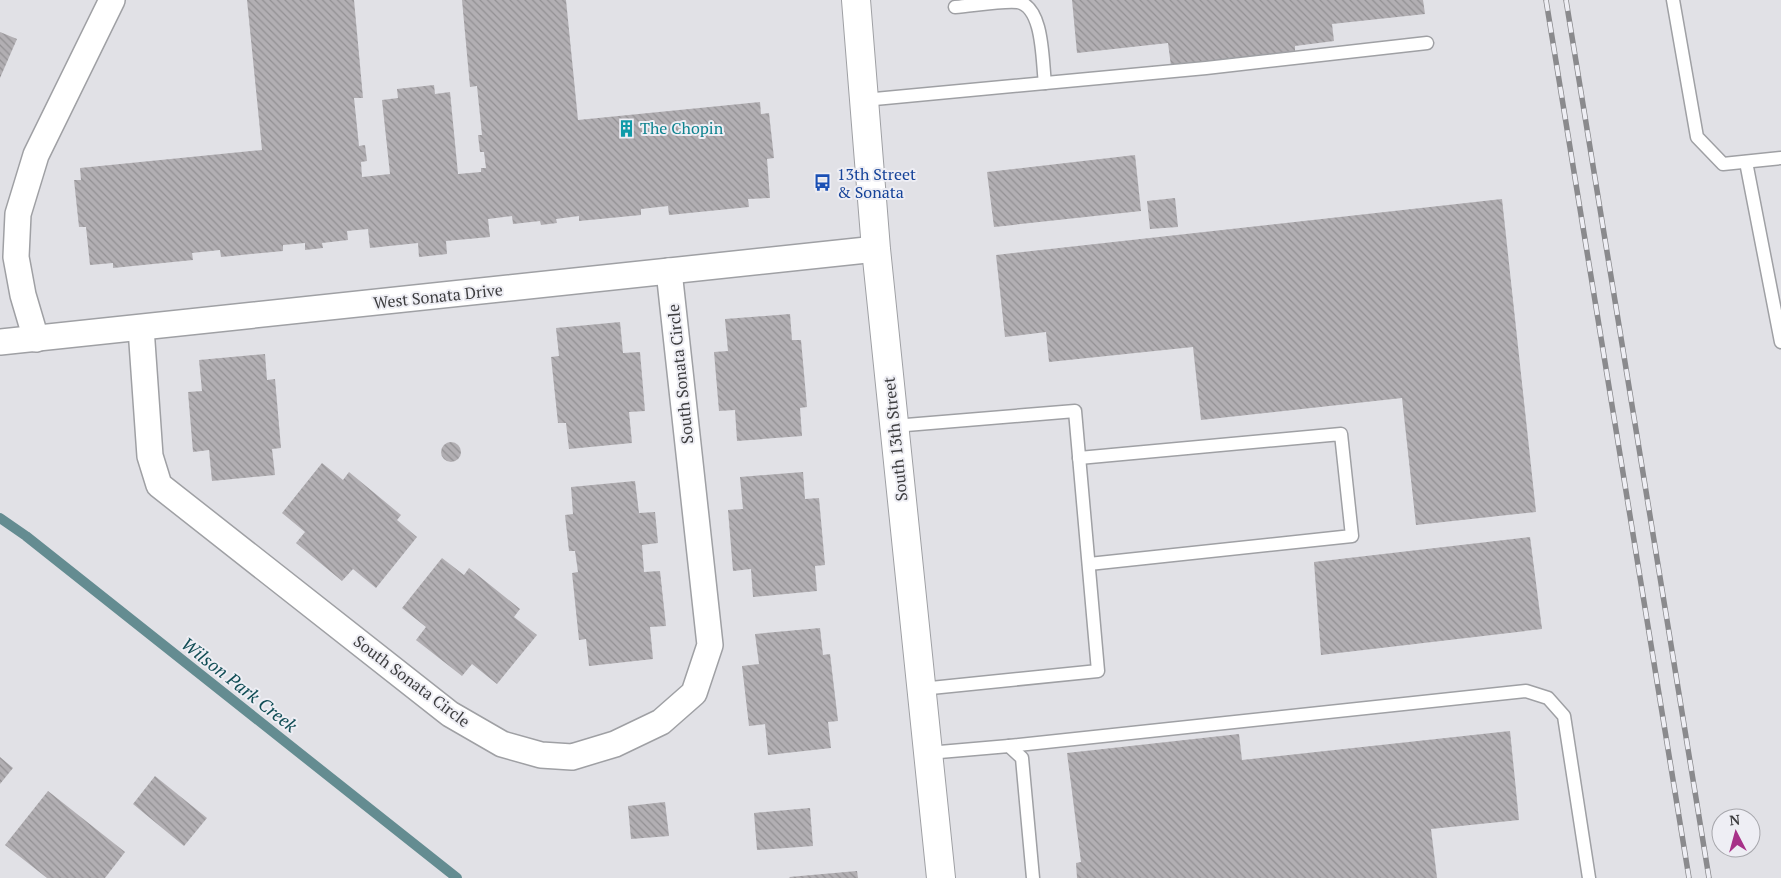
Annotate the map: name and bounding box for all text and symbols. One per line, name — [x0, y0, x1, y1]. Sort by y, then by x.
place label: The Chopin — [640, 117, 724, 139]
building icon: The Chopin — [616, 118, 636, 138]
place label: 13th Street & Sonata — [837, 163, 916, 203]
bus stop icon: 13th Street & Sonata — [813, 173, 833, 193]
street label: West Sonata Drive — [372, 278, 504, 314]
street label: South Sonata Circle — [662, 303, 698, 445]
street label: South 13th Street — [878, 376, 912, 502]
street label: South Sonata Circle — [349, 630, 475, 732]
water label: Wilson Park Creek — [177, 631, 303, 737]
north arrow — [1711, 808, 1761, 858]
text: N — [1728, 810, 1741, 830]

